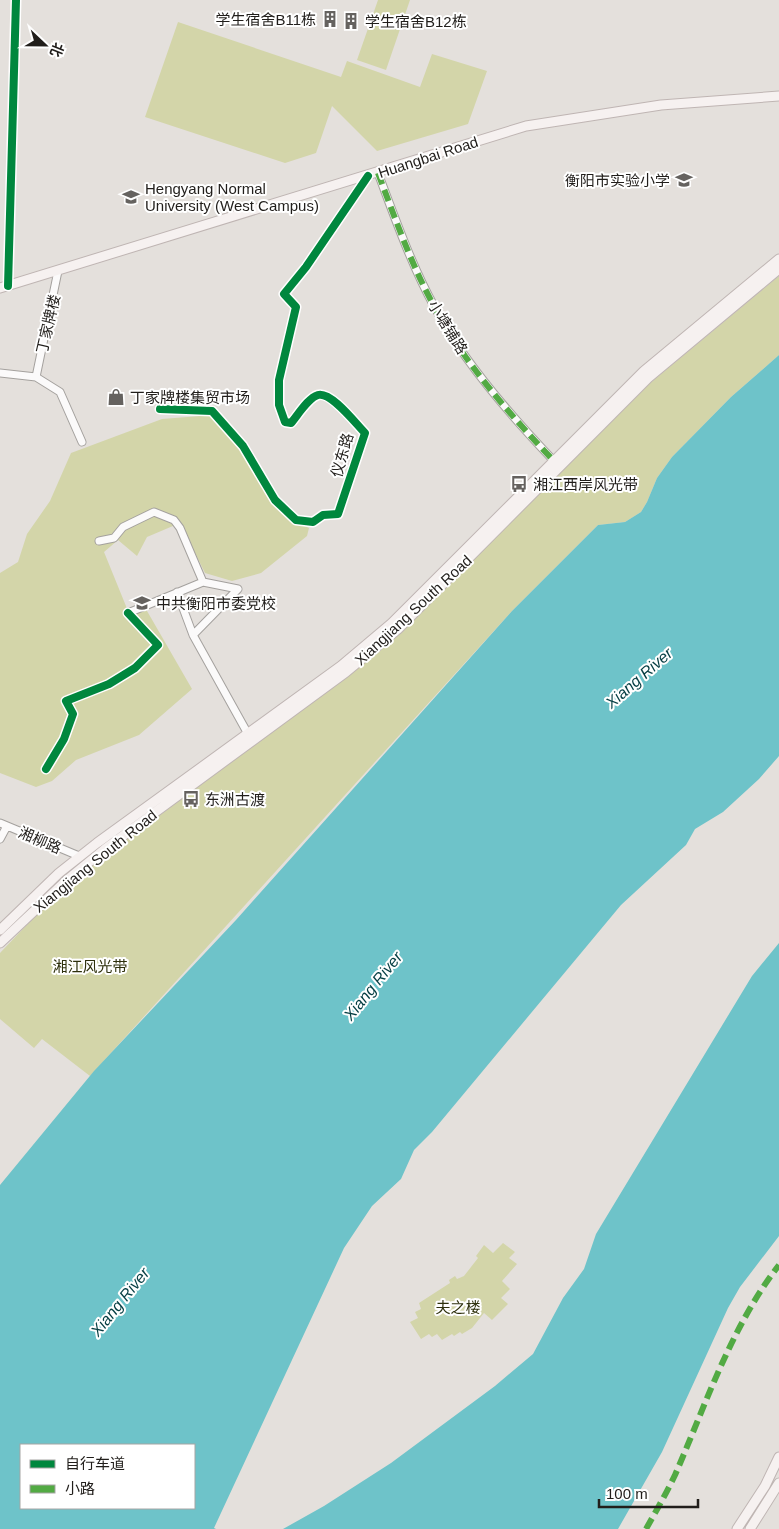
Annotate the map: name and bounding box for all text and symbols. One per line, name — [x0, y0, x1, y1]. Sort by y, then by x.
building icon: 学生宿舍B11栋 — [320, 9, 340, 29]
place label: 学生宿舍B11栋 — [215, 11, 316, 28]
building icon: 学生宿舍B12栋 — [341, 11, 361, 31]
place label: 学生宿舍B12栋 — [365, 13, 467, 30]
north arrow — [20, 20, 70, 70]
text: 北 — [47, 40, 67, 59]
street label: Huangbai Road — [376, 133, 480, 181]
school or university icon: 衡阳市实验小学 — [674, 170, 694, 190]
place label: 衡阳市实验小学 — [565, 172, 670, 189]
place label: Hengyang Normal University (West Campus) — [145, 180, 319, 214]
school or university icon: Hengyang Normal University (West Campus) — [121, 187, 141, 207]
street label: 丁家牌楼 — [33, 293, 63, 355]
street label: 小塘铺路 — [425, 297, 471, 357]
shop icon: 丁家牌楼集贸市场 — [106, 387, 126, 407]
place label: 丁家牌楼集贸市场 — [130, 389, 250, 406]
street label: 仪东路 — [328, 431, 356, 479]
bus stop icon: 湘江西岸风光带 — [509, 474, 529, 494]
place label: 湘江西岸风光带 — [533, 476, 638, 493]
street label: Xiangjiang South Road — [351, 551, 475, 669]
school or university icon: 中共衡阳市委党校 — [132, 593, 152, 613]
place label: 中共衡阳市委党校 — [156, 595, 276, 612]
water label: Xiang River — [601, 644, 676, 712]
bus stop icon: 东洲古渡 — [181, 789, 201, 809]
place label: 东洲古渡 — [205, 791, 265, 808]
street label: Xiangjiang South Road — [30, 806, 160, 916]
street label: 湘柳路 — [16, 823, 64, 857]
water label: Xiang River — [340, 948, 406, 1024]
park label: 湘江风光带 — [52, 958, 128, 975]
water label: Xiang River — [87, 1264, 153, 1340]
park label: 夫之楼 — [435, 1299, 481, 1316]
legend — [20, 1444, 195, 1509]
text: 自行车道 — [65, 1455, 125, 1472]
scale bar — [599, 1476, 698, 1508]
text: 小路 — [65, 1480, 95, 1497]
text: 100 m — [606, 1485, 648, 1502]

